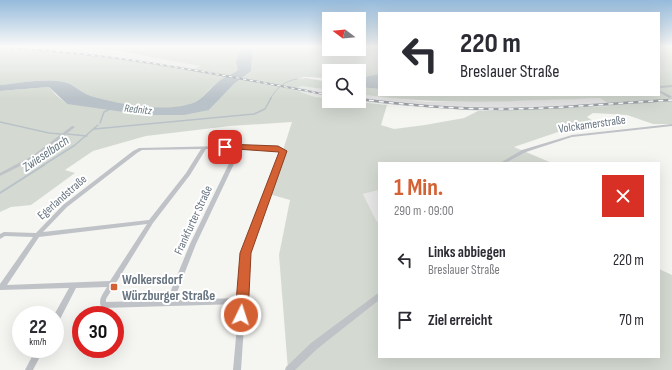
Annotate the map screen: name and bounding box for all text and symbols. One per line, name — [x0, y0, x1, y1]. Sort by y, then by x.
north arrow — [322, 12, 366, 56]
map controls — [322, 12, 366, 108]
text: 220 m — [460, 27, 521, 60]
icon: left — [394, 28, 446, 80]
text: Breslauer Straße — [460, 61, 559, 82]
button: search — [322, 64, 366, 108]
water label: Rednitz — [124, 102, 153, 118]
street label: Volckamerstraße — [557, 112, 627, 137]
pin — [208, 130, 242, 164]
water label: Zwieselbach — [18, 132, 72, 176]
icon: arrive — [214, 136, 236, 158]
street label: Egerlandstraße — [35, 172, 90, 223]
text: 1 Min. — [394, 173, 443, 202]
button: close — [602, 175, 644, 217]
street label: Frankfurter Straße — [171, 183, 216, 257]
text: 290 m · 09:00 — [394, 203, 454, 219]
text: Links abbiegen — [428, 243, 506, 262]
icon: left — [394, 249, 416, 271]
text: 220 m — [613, 251, 644, 270]
text: Breslauer Straße — [428, 262, 500, 278]
place label: Wolkersdorf Würzburger Straße — [122, 271, 215, 304]
marker: Wolkersdorf Würzburger Straße — [109, 282, 119, 292]
position arrow — [220, 294, 262, 336]
speed limit sign: 30 — [72, 306, 124, 358]
icon: arrive — [394, 309, 416, 331]
text: Ziel erreicht — [428, 311, 492, 330]
text: 70 m — [619, 311, 644, 330]
text: 22 — [29, 315, 47, 339]
text: km/h — [29, 336, 47, 348]

